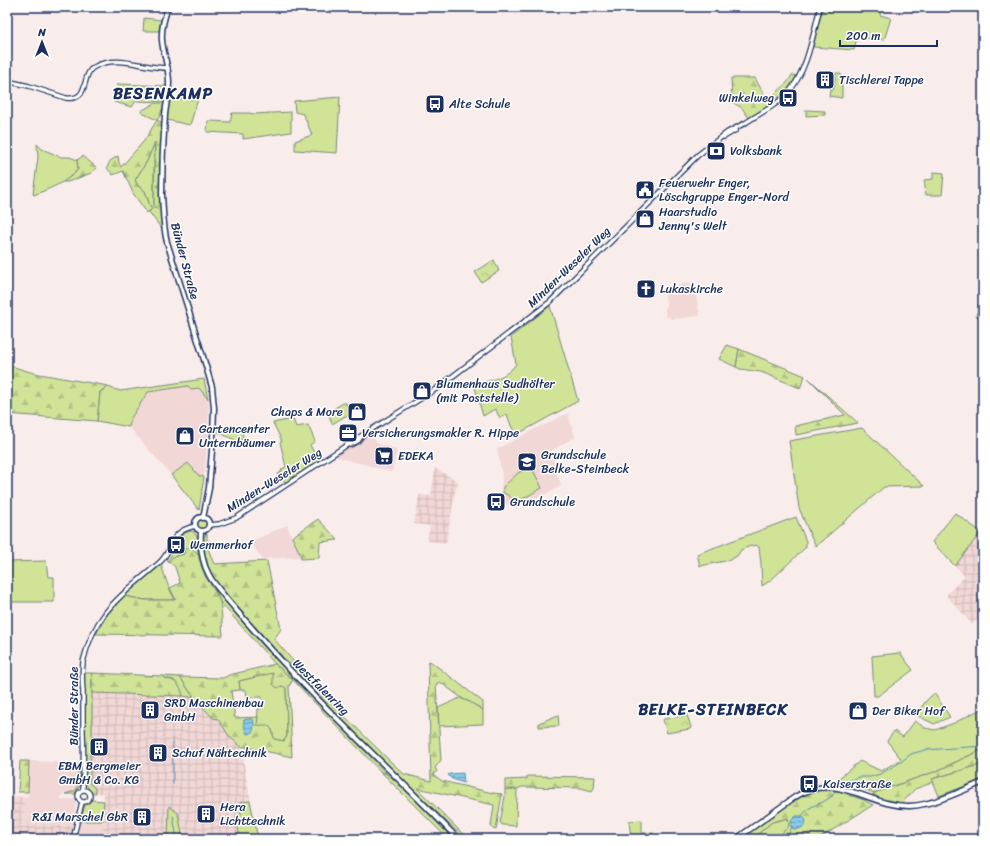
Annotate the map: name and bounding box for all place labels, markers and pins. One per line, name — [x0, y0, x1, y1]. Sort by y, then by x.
building icon: Tischlerei Tappe — [814, 69, 836, 91]
place label: Tischlerei Tappe — [839, 69, 924, 91]
place label: Winkelweg — [719, 87, 774, 109]
bus stop icon: Winkelweg — [777, 87, 799, 109]
bus stop icon: Alte Schule — [424, 93, 446, 115]
place label: Alte Schule — [448, 93, 510, 115]
bank icon: Volksbank — [705, 140, 727, 162]
place label: Volksbank — [730, 140, 782, 162]
place label: Feuerwehr Enger, Löschgruppe Enger-Nord — [659, 172, 790, 208]
public building icon: Feuerwehr Enger, Löschgruppe Enger-Nord — [634, 179, 656, 201]
place label: Haarstudio Jenny's Welt — [658, 201, 728, 237]
shop icon: Haarstudio Jenny's Welt — [634, 208, 656, 230]
church icon: Lukaskirche — [635, 278, 657, 300]
place label: Lukaskirche — [660, 278, 723, 300]
place label: Blumenhaus Sudhölter (mit Poststelle) — [436, 373, 555, 409]
shop icon: Blumenhaus Sudhölter (mit Poststelle) — [411, 380, 433, 402]
place label: Chaps & More — [271, 401, 343, 423]
shop icon: Chaps & More — [346, 401, 368, 423]
place label: Gartencenter Unternbäumer — [199, 418, 276, 454]
office icon: Versicherungsmakler R. Hippe — [337, 422, 359, 444]
place label: Versicherungsmakler R. Hippe — [362, 422, 519, 444]
shop icon: Gartencenter Unternbäumer — [174, 425, 196, 447]
place label: Grundschule Belke-Steinbeck — [541, 444, 630, 480]
supermarket icon: EDEKA — [373, 445, 395, 467]
place label: EDEKA — [398, 445, 434, 467]
school or university icon: Grundschule Belke-Steinbeck — [516, 451, 538, 473]
bus stop icon: Grundschule — [485, 491, 507, 513]
place label: Grundschule — [510, 491, 575, 513]
bus stop icon: Wemmerhof — [165, 534, 187, 556]
place label: Wemmerhof — [190, 534, 254, 556]
place label: SRD Maschinenbau GmbH — [164, 692, 264, 728]
building icon: SRD Maschinenbau GmbH — [139, 699, 161, 721]
shop icon: Der Biker Hof — [847, 700, 869, 722]
place label: Der Biker Hof — [872, 700, 946, 722]
building icon: EBM Bergmeier GmbH & Co. KG — [88, 736, 110, 758]
building icon: Schuf Nähtechnik — [147, 742, 169, 764]
place label: Schuf Nähtechnik — [172, 742, 267, 764]
place label: EBM Bergmeier GmbH & Co. KG — [58, 755, 141, 791]
bus stop icon: Kaiserstraße — [798, 773, 820, 795]
place label: Kaiserstraße — [823, 773, 891, 795]
place label: Hera Lichttechnik — [220, 796, 286, 832]
building icon: Hera Lichttechnik — [195, 803, 217, 825]
place label: R&I Marschel GbR — [32, 806, 128, 828]
building icon: R&I Marschel GbR — [131, 806, 153, 828]

